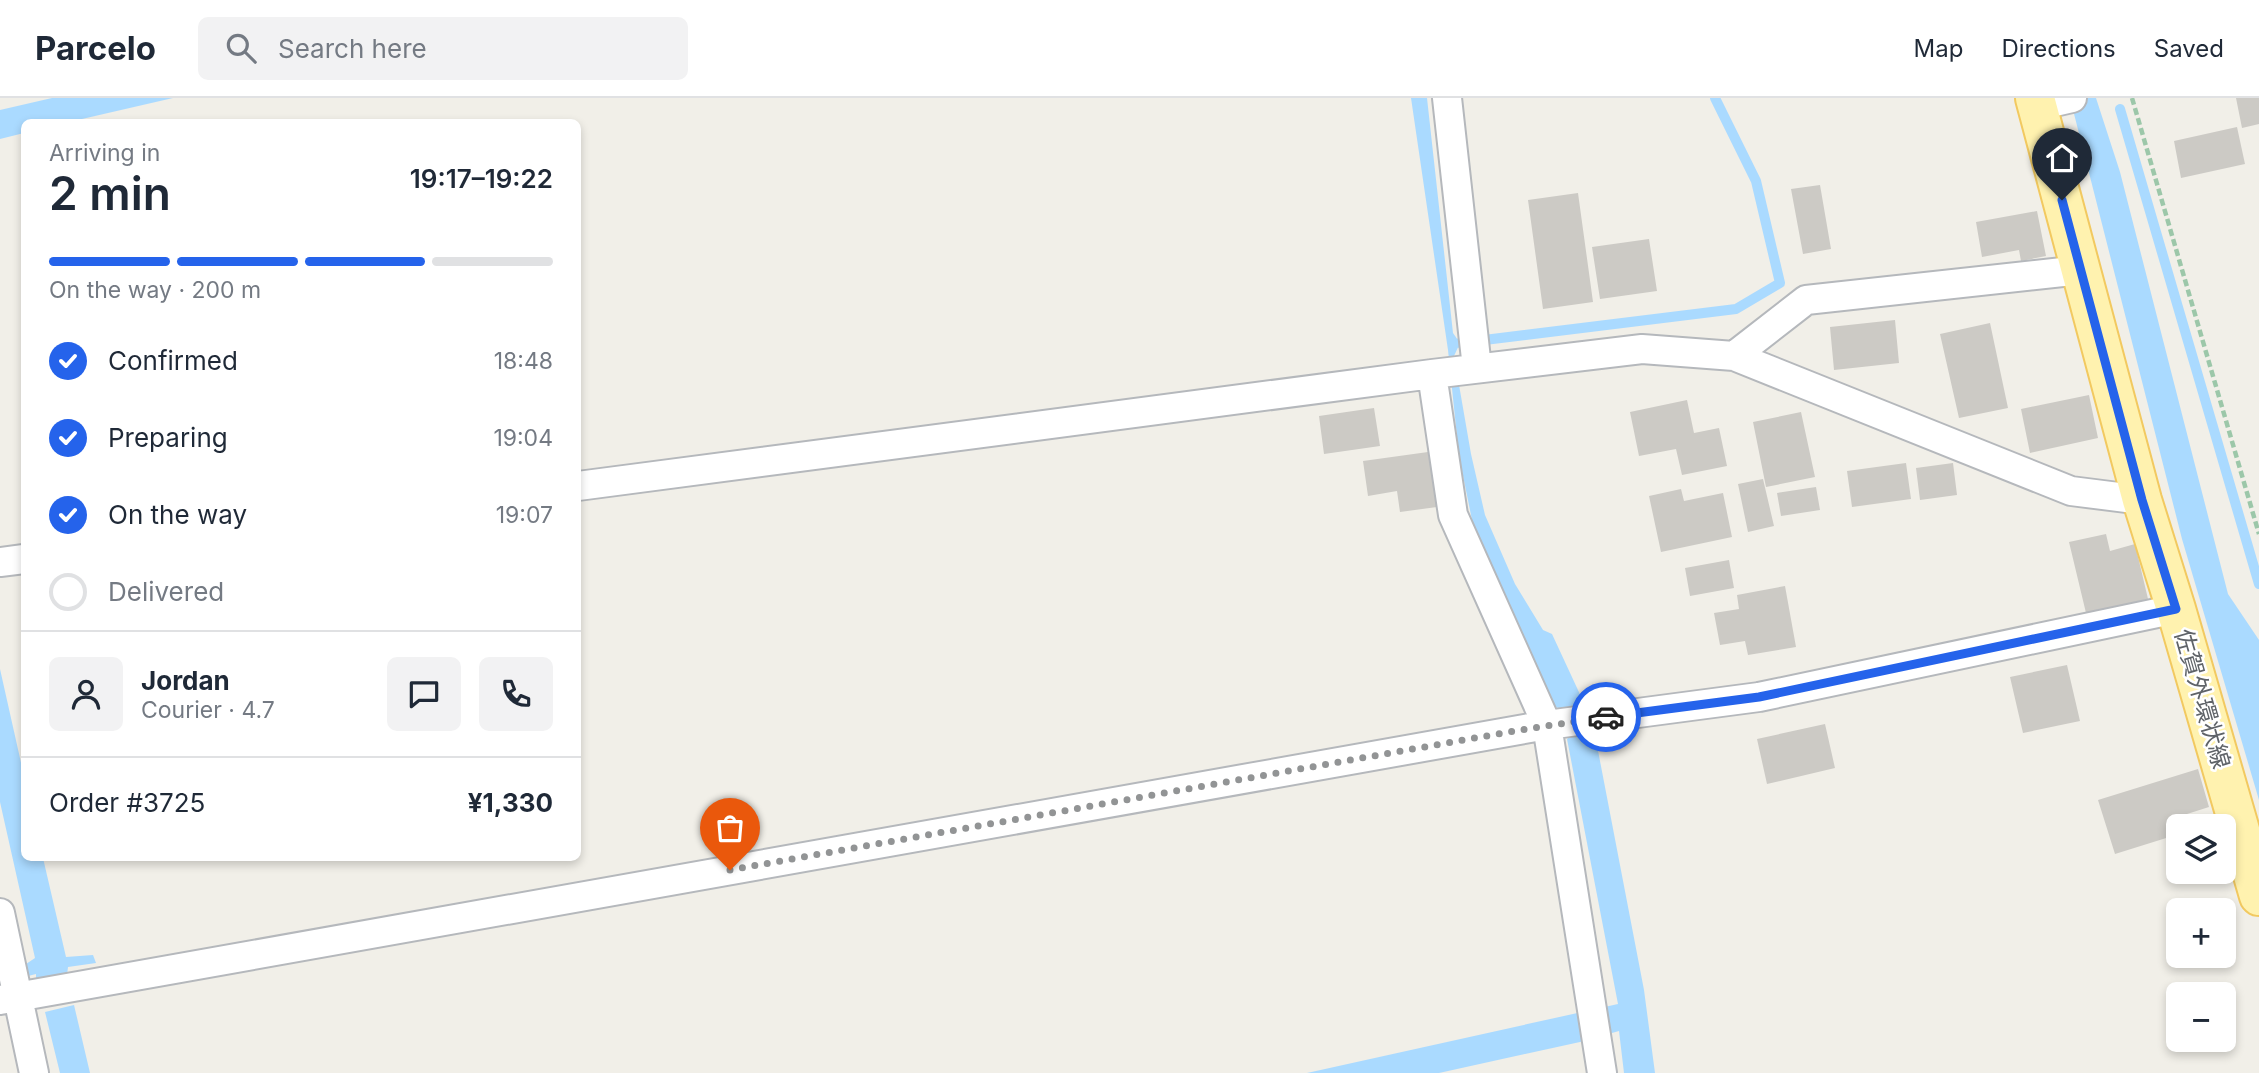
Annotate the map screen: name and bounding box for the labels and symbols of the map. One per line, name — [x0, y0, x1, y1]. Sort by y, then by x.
pin — [2032, 128, 2092, 200]
street label: 佐賀外環状線 — [2169, 626, 2236, 772]
courier — [1571, 682, 1641, 752]
pin — [700, 798, 760, 870]

